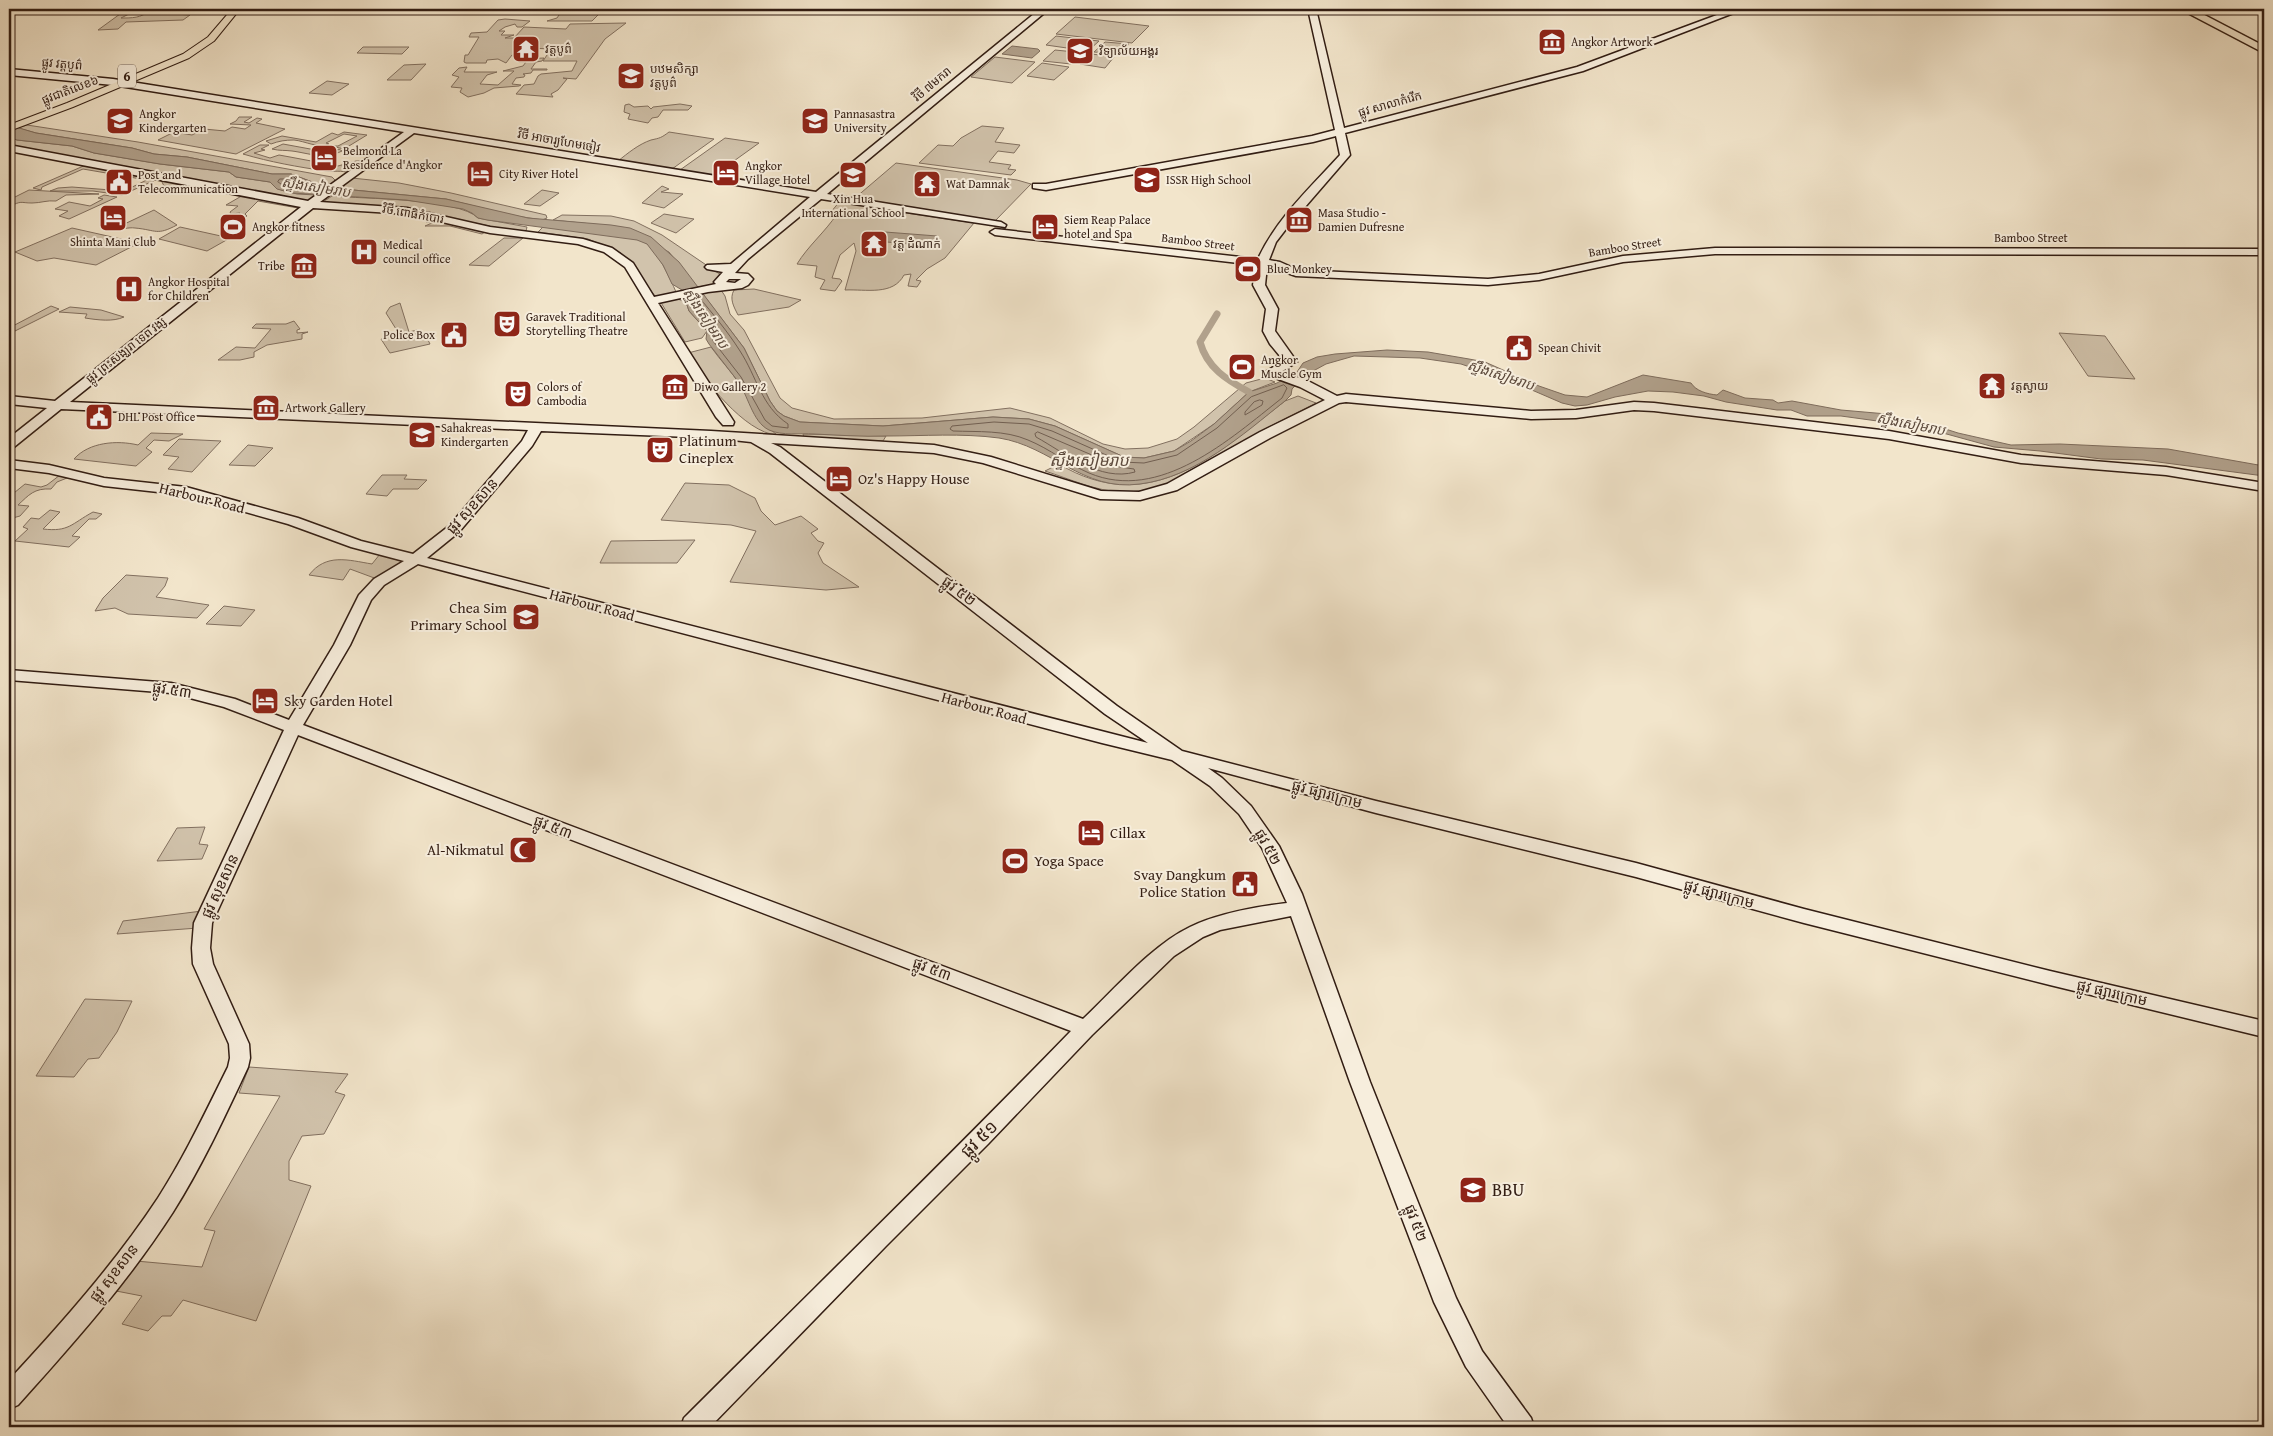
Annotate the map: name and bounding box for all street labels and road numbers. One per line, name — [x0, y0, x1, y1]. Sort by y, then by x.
street label: ផ្លូវ វត្តបូព៌ — [41, 53, 83, 76]
street label: វិថី ៧មករា — [908, 62, 955, 105]
road number: 6 — [118, 64, 136, 88]
street label: ផ្លូវជាតិលេខ៦ — [39, 71, 102, 111]
street label: ផ្លូវ សាលាកំរើក — [1356, 86, 1424, 123]
street label: វិថី អាចារ្យហែមចៀវ — [516, 125, 602, 156]
street label: វិថី ពោធិកំបោរ — [381, 200, 446, 227]
street label: Bamboo Street — [1160, 229, 1236, 255]
street label: Bamboo Street — [1994, 229, 2069, 246]
street label: Bamboo Street — [1587, 232, 1663, 261]
street label: ផ្លូវ ព្រះសង្ឃរា ទេព វង្ស — [82, 312, 171, 389]
street label: ផ្លូវ សុខសាន — [441, 473, 505, 541]
street label: Harbour Road — [157, 477, 247, 518]
street label: ផ្លូវ ៥២ — [936, 570, 981, 613]
street label: Harbour Road — [547, 583, 637, 626]
street label: ផ្លូវ ៥៣ — [150, 676, 194, 706]
street label: Harbour Road — [939, 686, 1029, 729]
street label: ផ្លូវ ផ្សារក្រោម — [1289, 774, 1365, 816]
street label: ផ្លូវ ៥៣ — [529, 810, 576, 847]
street label: ផ្លូវ ៥២ — [1247, 825, 1287, 870]
street label: ផ្លូវ សុខសាន — [195, 850, 247, 923]
street label: ផ្លូវ ផ្សារក្រោម — [1681, 874, 1757, 916]
street label: ផ្លូវ ៥៣ — [909, 952, 955, 988]
street label: ផ្លូវ ផ្សារក្រោម — [2074, 974, 2150, 1014]
street label: ផ្លូវ ៥១ — [953, 1113, 1006, 1166]
street label: ផ្លូវ ៥២ — [1397, 1201, 1433, 1246]
street label: ផ្លូវ សុខសាន — [84, 1239, 146, 1308]

